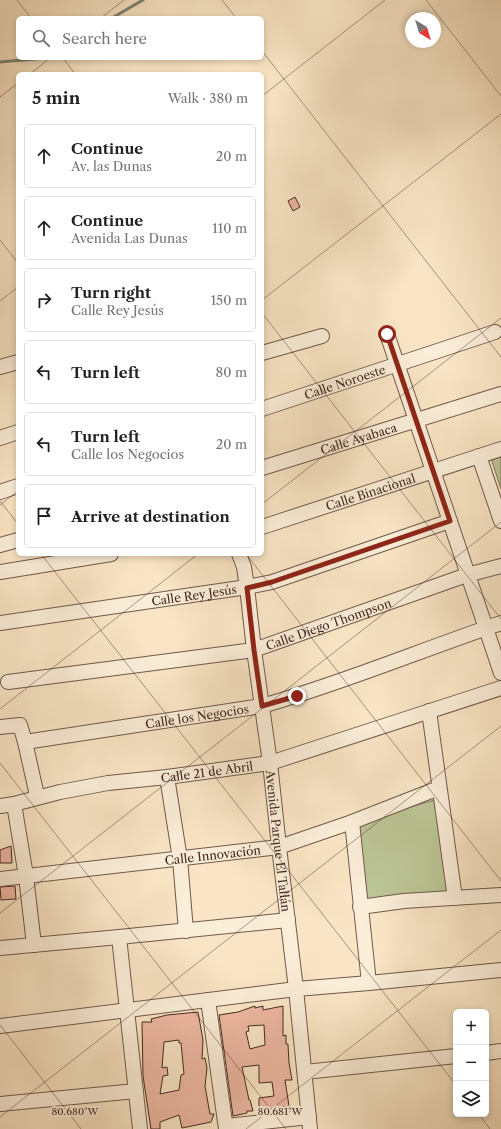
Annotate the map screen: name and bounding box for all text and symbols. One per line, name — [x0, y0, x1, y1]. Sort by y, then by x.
north arrow — [405, 12, 441, 48]
search box — [16, 16, 264, 60]
icon: search — [30, 27, 52, 49]
text: Search here — [62, 29, 147, 48]
text: 5 min — [32, 88, 80, 108]
text: Walk · 380 m — [168, 90, 248, 106]
text: Continue — [71, 139, 143, 158]
icon: ahead — [33, 145, 55, 167]
text: 20 m — [216, 148, 247, 164]
text: Av. las Dunas — [71, 158, 152, 174]
text: Continue — [71, 211, 143, 230]
icon: ahead — [33, 217, 55, 239]
text: 110 m — [212, 220, 247, 236]
text: Avenida Las Dunas — [71, 230, 188, 246]
text: Turn right — [71, 283, 151, 302]
icon: right — [33, 289, 55, 311]
text: 150 m — [211, 292, 247, 308]
text: Calle Rey Jesús — [71, 302, 164, 318]
route start — [378, 325, 396, 343]
icon: left — [33, 361, 55, 383]
street label: Calle Noroeste — [302, 361, 387, 402]
text: Turn left — [71, 363, 140, 382]
text: 80 m — [215, 364, 247, 380]
street label: Calle Ayabaca — [318, 419, 399, 457]
text: Turn left — [71, 427, 140, 446]
icon: left — [33, 433, 55, 455]
text: 20 m — [216, 436, 247, 452]
text: Calle los Negocios — [71, 446, 184, 462]
street label: Calle Binacional — [324, 470, 417, 513]
icon: arrive — [33, 505, 55, 527]
text: Arrive at destination — [71, 507, 230, 526]
street label: Calle Rey Jesús — [150, 581, 238, 608]
street label: Calle Diego Thompson — [264, 595, 394, 653]
route end — [288, 687, 306, 705]
street label: Calle los Negocios — [144, 701, 250, 731]
street label: Calle 21 de Abril — [160, 758, 254, 785]
street label: Avenida Parque El Tallán — [263, 768, 294, 913]
street label: Calle Innovación — [164, 842, 262, 868]
map controls — [453, 1009, 489, 1117]
button: + — [453, 1009, 489, 1045]
button: − — [453, 1045, 489, 1081]
button: layers — [453, 1081, 489, 1117]
text: 80.680°W — [51, 1105, 100, 1118]
text: 80.681°W — [258, 1105, 303, 1118]

